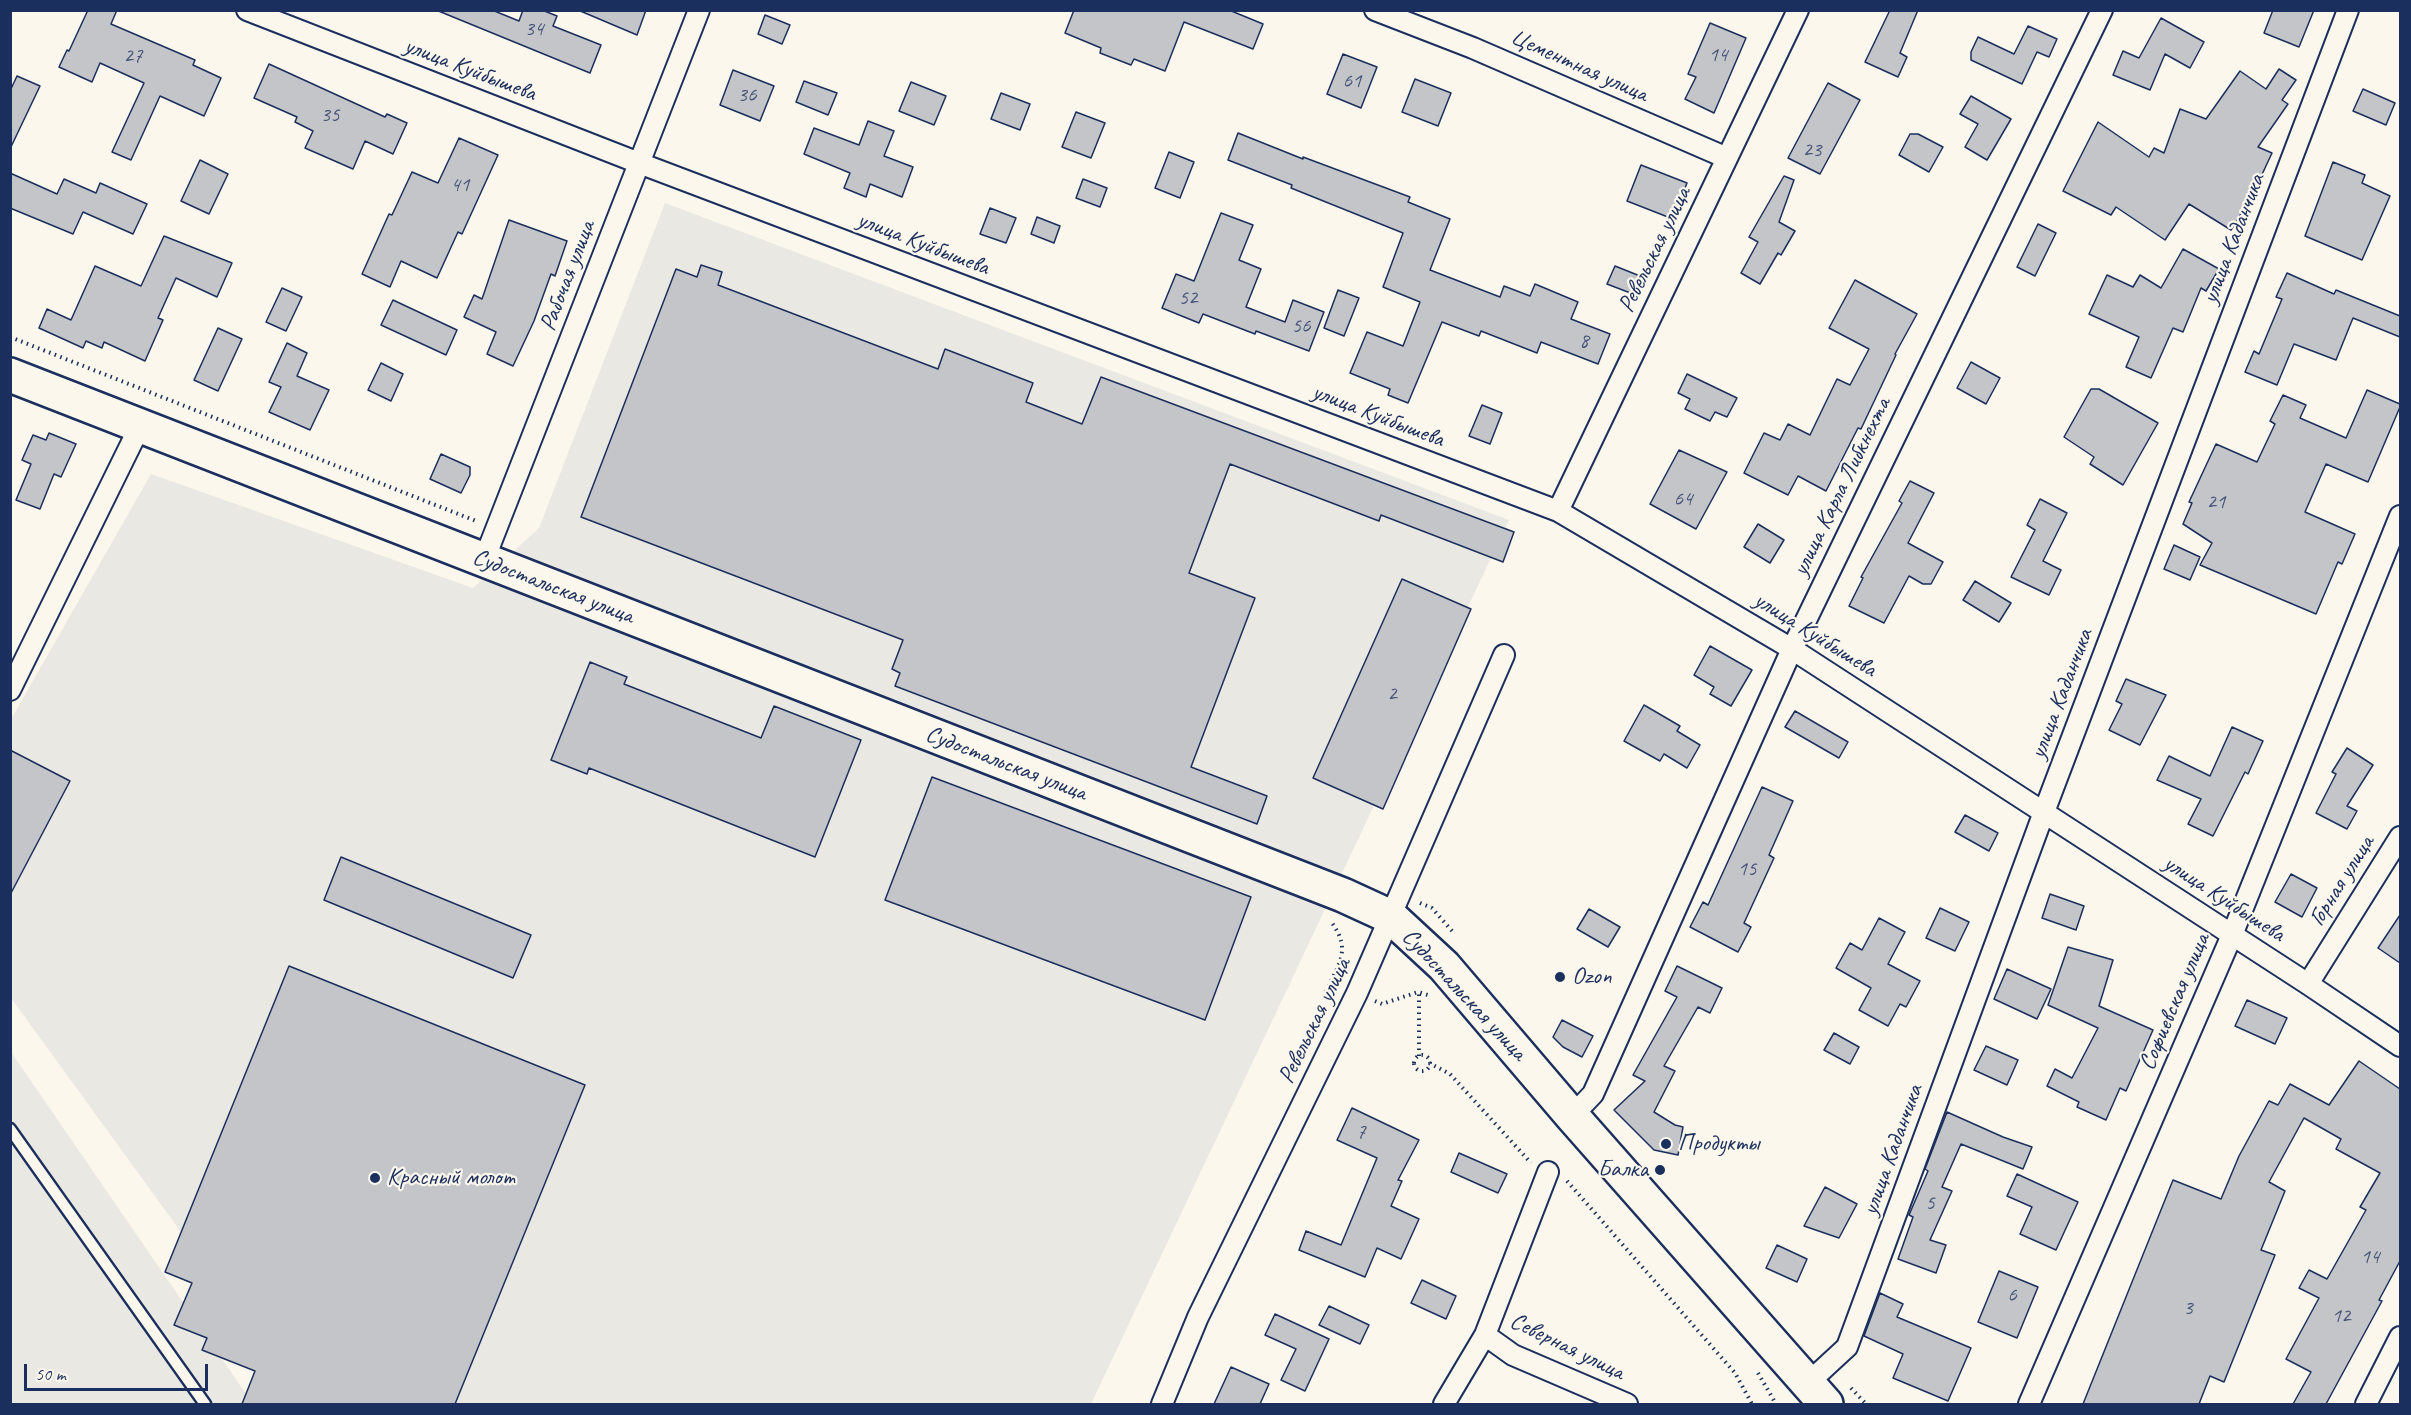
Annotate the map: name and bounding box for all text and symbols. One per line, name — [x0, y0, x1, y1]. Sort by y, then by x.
house number: 34 — [525, 16, 543, 42]
street label: Цементная улица — [1506, 23, 1652, 109]
street label: улица Куйбышева — [400, 32, 540, 108]
house number: 14 — [1709, 42, 1727, 68]
house number: 27 — [124, 43, 142, 69]
house number: 61 — [1343, 68, 1361, 94]
house number: 36 — [738, 82, 756, 108]
house number: 35 — [321, 102, 339, 128]
house number: 23 — [1803, 137, 1821, 163]
street label: улица Каданчика — [2196, 170, 2272, 308]
house number: 41 — [451, 172, 469, 198]
street label: Ревельская улица — [1612, 183, 1698, 317]
street label: улица Куйбышева — [853, 206, 993, 282]
street label: Рабочая улица — [534, 217, 602, 335]
house number: 52 — [1179, 285, 1197, 311]
house number: 56 — [1292, 313, 1310, 339]
house number: 8 — [1579, 328, 1589, 354]
street label: улица Куйбышева — [1308, 378, 1448, 454]
street label: улица Карла Либкнехта — [1786, 393, 1898, 581]
house number: 64 — [1674, 486, 1692, 512]
house number: 21 — [2207, 489, 2225, 515]
street label: Судостальская улица — [468, 543, 638, 631]
street label: улица Куйбышева — [1748, 586, 1882, 684]
street label: улица Каданчика — [2024, 625, 2100, 763]
house number: 2 — [1387, 681, 1397, 707]
street label: Судостальская улица — [921, 720, 1091, 808]
street label: Горная улица — [2303, 830, 2381, 932]
street label: улица Куйбышева — [2158, 849, 2290, 949]
house number: 15 — [1738, 856, 1756, 882]
street label: Судостальская улица — [1395, 923, 1533, 1067]
street label: Софиевская улица — [2133, 929, 2217, 1075]
street label: Ревельская улица — [1272, 954, 1358, 1088]
place label: Ozon — [1572, 963, 1611, 991]
marker: Ozon — [1553, 970, 1567, 984]
street label: улица Каданчика — [1856, 1081, 1930, 1219]
house number: 7 — [1356, 1119, 1366, 1145]
place label: Продукты — [1678, 1130, 1760, 1158]
marker: Продукты — [1659, 1137, 1673, 1151]
place label: Балка — [1598, 1156, 1648, 1184]
marker: Балка — [1653, 1163, 1667, 1177]
place label: Красный молот — [387, 1164, 515, 1192]
marker: Красный молот — [368, 1171, 382, 1185]
house number: 5 — [1925, 1190, 1935, 1216]
house number: 14 — [2361, 1244, 2379, 1270]
house number: 6 — [2007, 1282, 2017, 1308]
house number: 3 — [2183, 1295, 2193, 1321]
house number: 12 — [2332, 1303, 2350, 1329]
street label: Северная улица — [1505, 1307, 1629, 1387]
scale bar — [27, 1352, 212, 1390]
text: 50 m — [35, 1363, 66, 1385]

